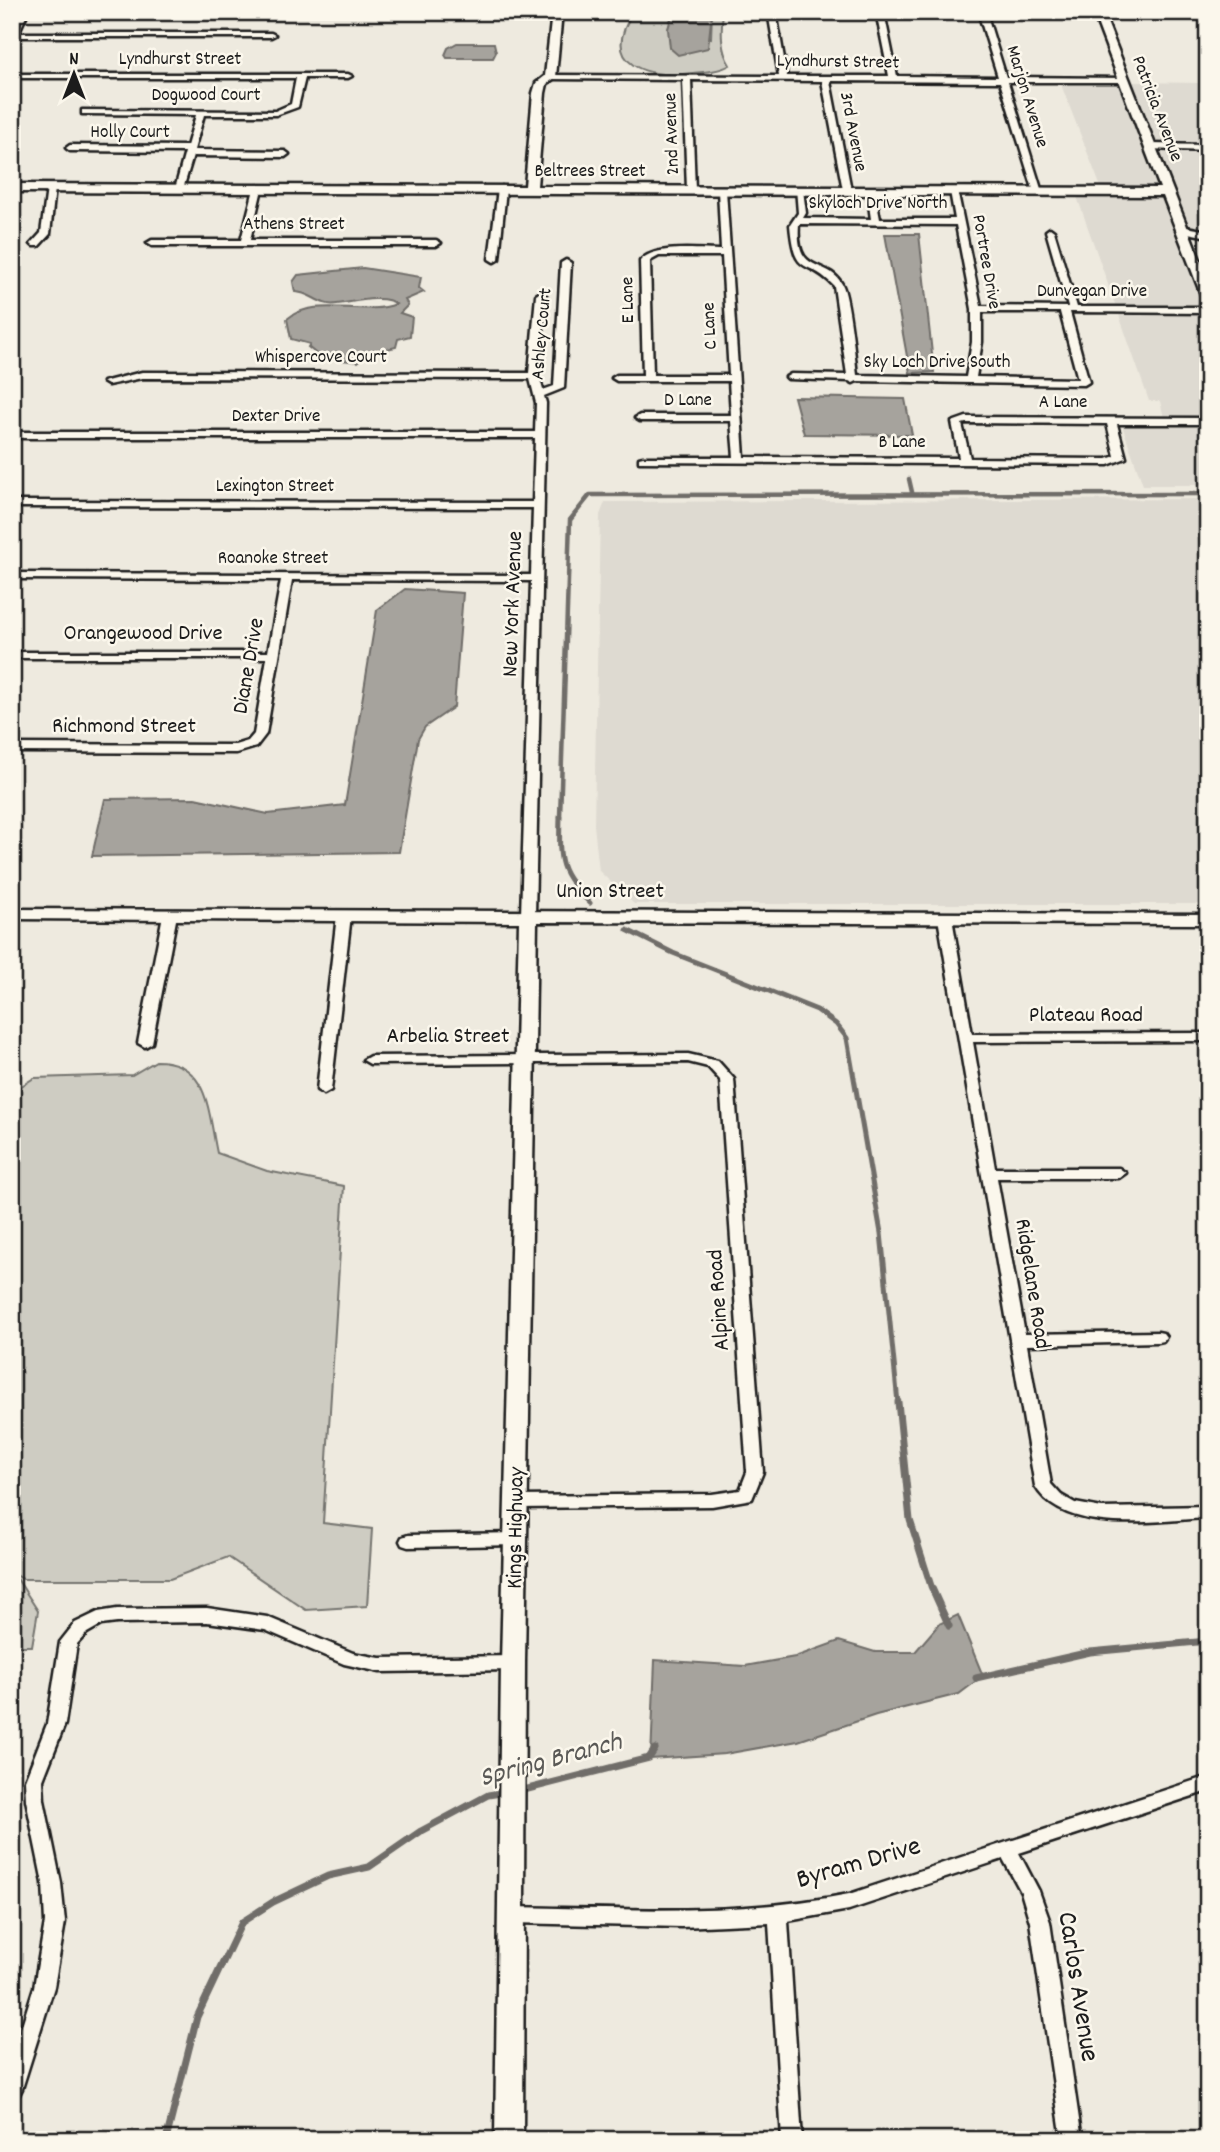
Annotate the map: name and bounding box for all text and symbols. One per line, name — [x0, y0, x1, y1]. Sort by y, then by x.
north arrow — [38, 38, 108, 108]
street label: Marjon Avenue — [998, 43, 1054, 151]
text: N — [69, 47, 79, 74]
street label: Lyndhurst Street — [119, 47, 241, 74]
street label: Lyndhurst Street — [776, 48, 900, 78]
street label: Patricia Avenue — [1123, 52, 1189, 166]
street label: Dogwood Court — [151, 83, 261, 110]
street label: 3rd Avenue — [831, 90, 873, 174]
street label: 2nd Avenue — [658, 92, 688, 176]
street label: Holly Court — [90, 120, 170, 147]
street label: Beltrees Street — [534, 159, 646, 186]
street label: Skyloch Drive North — [808, 191, 948, 218]
street label: Athens Street — [243, 212, 345, 239]
street label: Portree Drive — [963, 212, 1007, 312]
street label: E Lane — [615, 276, 643, 324]
street label: Dunvegan Drive — [1037, 279, 1147, 306]
street label: Ashley Court — [526, 287, 560, 381]
street label: C Lane — [696, 302, 726, 350]
street label: Whispercove Court — [255, 345, 387, 372]
street label: Sky Loch Drive South — [864, 350, 1010, 377]
street label: D Lane — [664, 388, 712, 415]
street label: A Lane — [1039, 390, 1087, 417]
street label: Dexter Drive — [232, 404, 320, 431]
street label: B Lane — [878, 430, 926, 457]
street label: Lexington Street — [216, 474, 334, 501]
street label: New York Avenue — [495, 530, 533, 678]
street label: Roanoke Street — [218, 546, 328, 573]
street label: Diane Drive — [225, 615, 275, 717]
street label: Orangewood Drive — [64, 618, 223, 651]
street label: Richmond Street — [52, 711, 196, 744]
street label: Union Street — [556, 876, 664, 909]
street label: Plateau Road — [1029, 1000, 1143, 1033]
street label: Arbelia Street — [387, 1021, 509, 1054]
street label: Ridgelane Road — [1004, 1216, 1058, 1352]
street label: Alpine Road — [700, 1248, 740, 1352]
street label: Kings Highway — [499, 1466, 535, 1589]
water label: Spring Branch — [475, 1723, 628, 1800]
street label: Byram Drive — [792, 1828, 926, 1902]
street label: Carlos Avenue — [1044, 1909, 1108, 2065]

